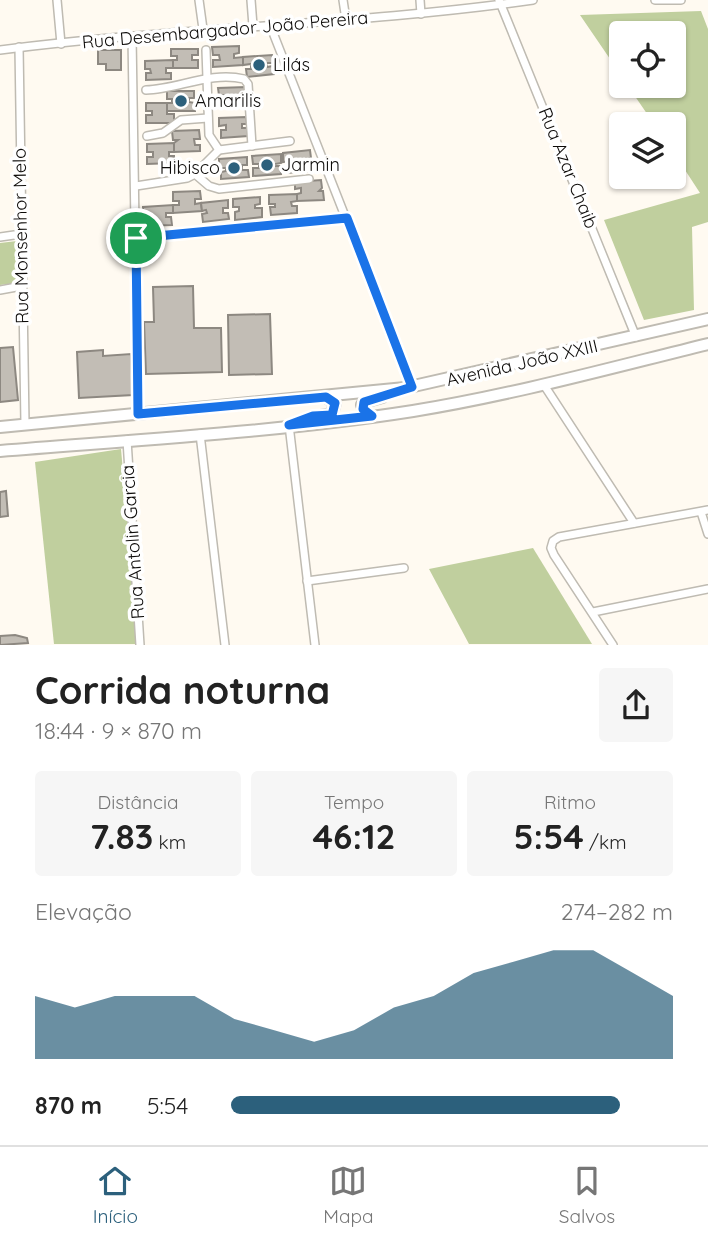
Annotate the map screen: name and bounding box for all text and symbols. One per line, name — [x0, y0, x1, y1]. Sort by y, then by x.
street label: Rua Desembargador João Pereira — [81, 6, 369, 53]
map controls — [609, 21, 686, 189]
button: locate — [609, 21, 686, 98]
place label: Lilás — [273, 53, 310, 76]
marker: Lilás — [251, 57, 267, 73]
place label: Amarilis — [195, 89, 261, 112]
marker: Amarilis — [173, 93, 189, 109]
street label: Rua Azar Chaib — [534, 104, 603, 232]
button: layers — [609, 112, 686, 189]
street label: Rua Monsenhor Melo — [7, 148, 34, 324]
place label: Jarmin — [281, 153, 340, 176]
place label: Hibisco — [160, 156, 220, 179]
marker: Jarmin — [259, 157, 275, 173]
marker: Hibisco — [226, 160, 242, 176]
pin — [106, 208, 166, 268]
icon: arrive — [117, 219, 155, 257]
street label: Avenida João XXIII — [444, 334, 600, 391]
street label: Rua Antolin Garcia — [116, 464, 149, 620]
text: Corrida noturna — [35, 666, 330, 714]
button: share — [599, 668, 673, 742]
text: 18:44 · 9 × 870 m — [35, 716, 202, 745]
text: Distância — [98, 790, 179, 814]
text: Tempo — [324, 790, 384, 814]
text: Ritmo — [544, 790, 596, 814]
text: 7.83 — [90, 814, 153, 858]
text: 46:12 — [312, 814, 396, 858]
text: 5:54 — [513, 814, 584, 858]
text: km — [153, 830, 186, 854]
text: /km — [584, 830, 627, 854]
text: Elevação — [35, 897, 132, 926]
text: 274–282 m — [561, 897, 673, 926]
text: 870 m — [35, 1091, 102, 1120]
text: 5:54 — [147, 1091, 189, 1120]
tab: Início — [93, 1162, 138, 1228]
tab: Mapa — [323, 1162, 373, 1228]
tab: Salvos — [559, 1162, 615, 1228]

